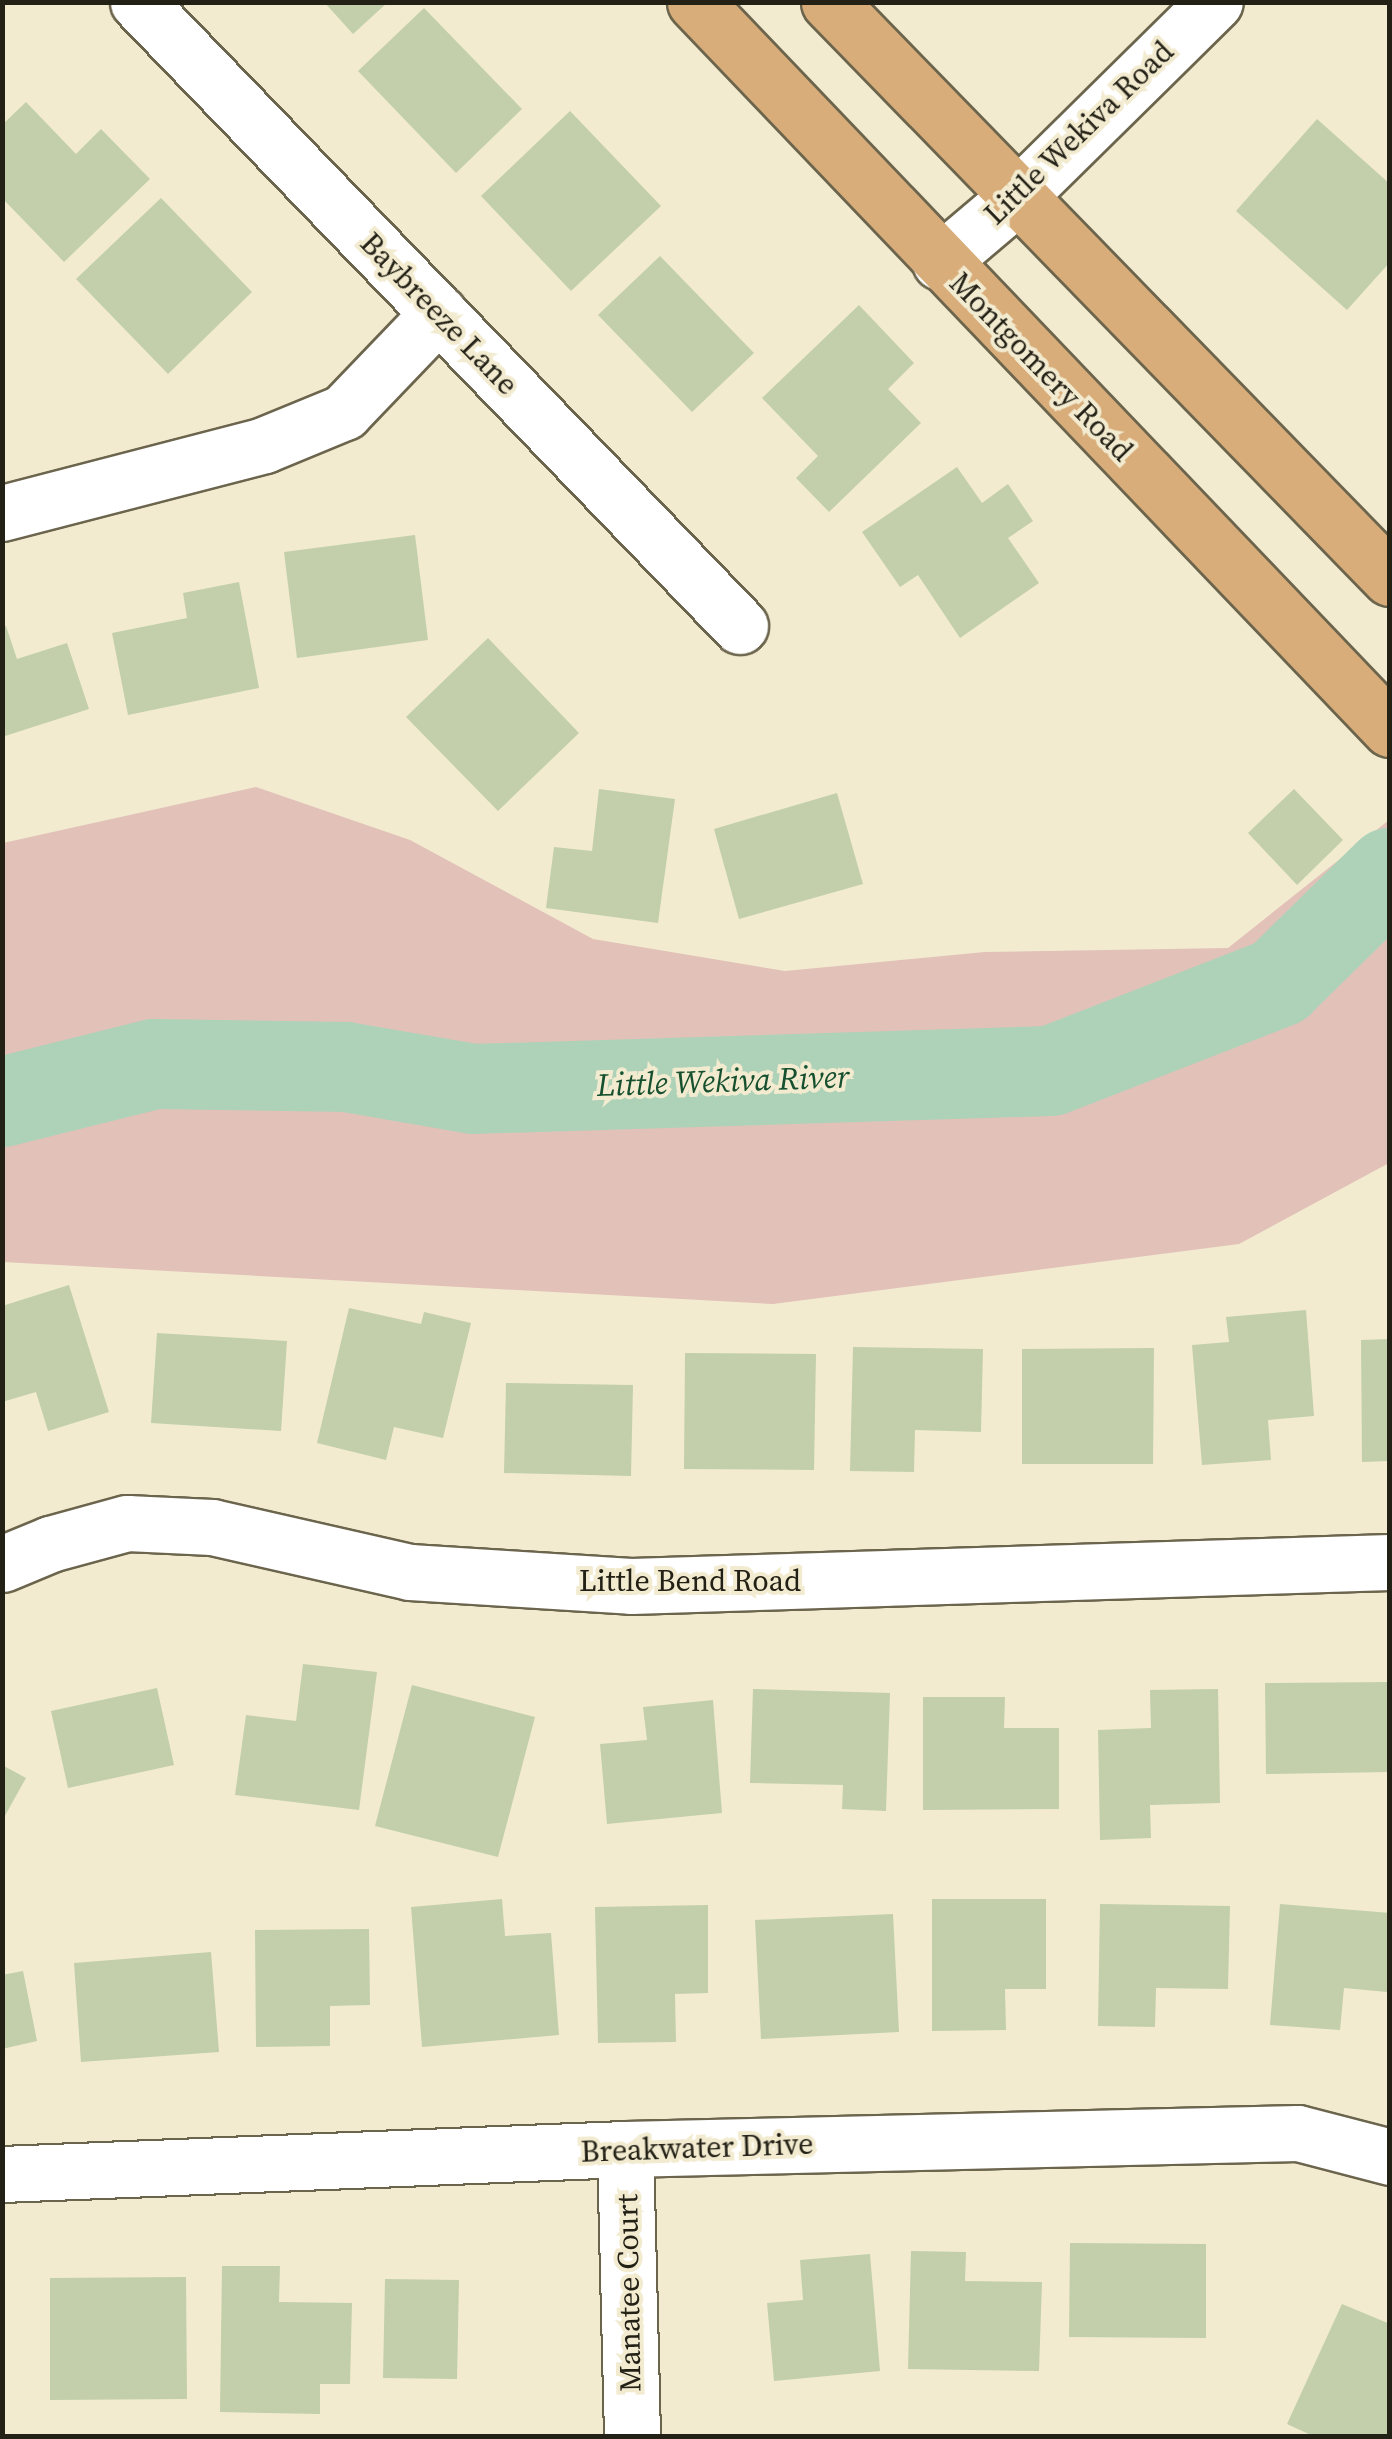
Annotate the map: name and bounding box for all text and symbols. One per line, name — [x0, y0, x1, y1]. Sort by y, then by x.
street label: Little Wekiva Road — [977, 33, 1181, 233]
street label: Baybreeze Lane — [353, 225, 525, 403]
street label: Montgomery Road — [942, 265, 1140, 469]
water label: Little Wekiva River — [596, 1057, 850, 1105]
street label: Little Bend Road — [579, 1563, 801, 1599]
street label: Breakwater Drive — [580, 2126, 814, 2170]
street label: Manatee Court — [609, 2194, 649, 2392]

